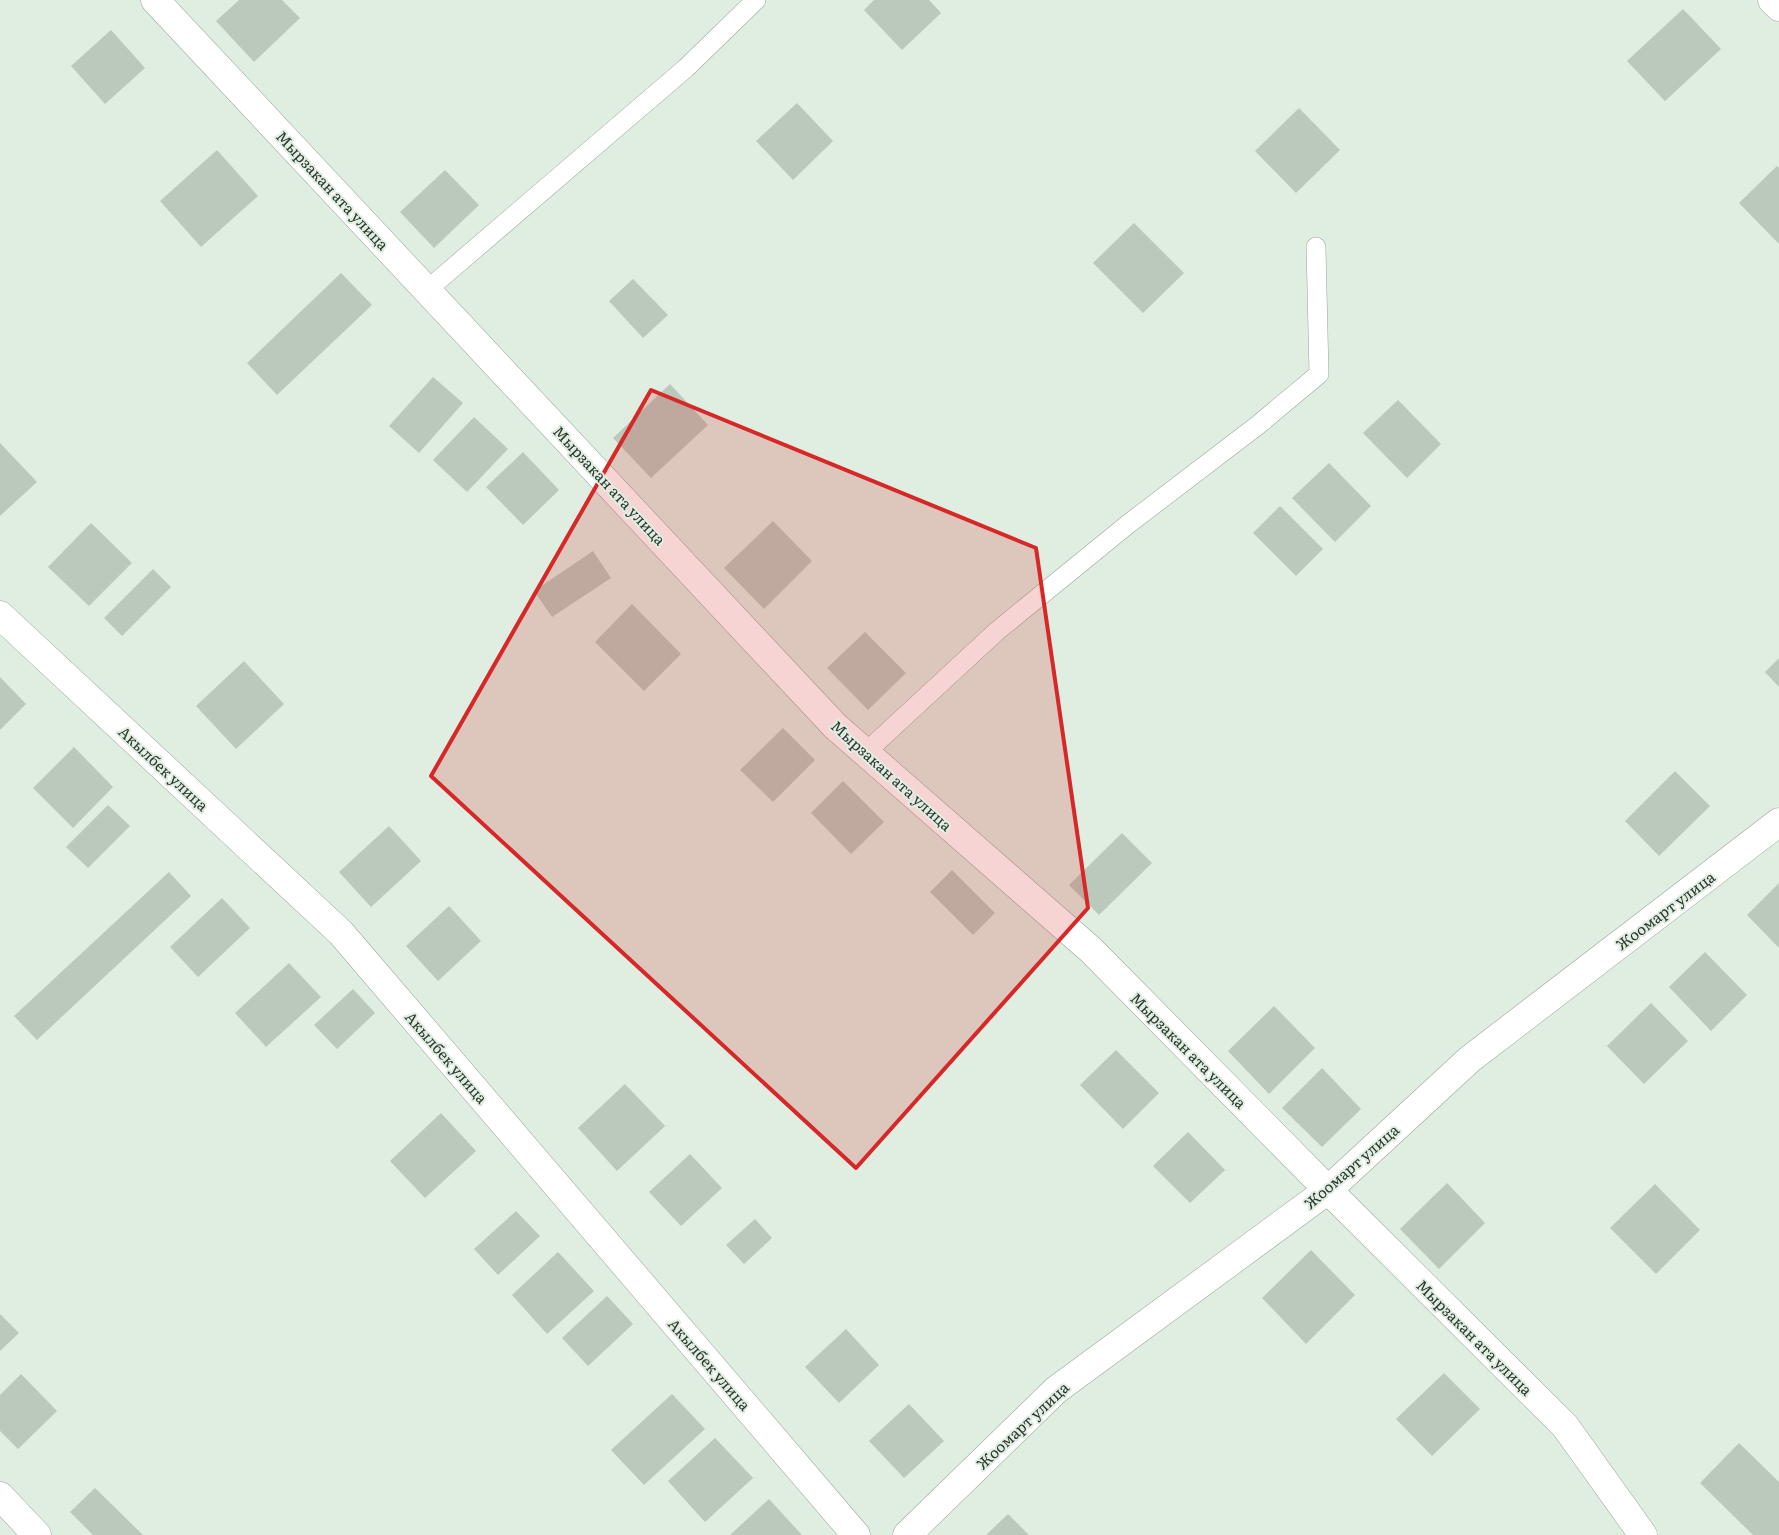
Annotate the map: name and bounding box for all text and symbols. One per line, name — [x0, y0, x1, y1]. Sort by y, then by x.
street label: Мырзакан ата улица — [271, 125, 395, 256]
street label: Мырзакан ата улица — [548, 420, 672, 551]
street label: Мырзакан ата улица — [826, 714, 958, 836]
street label: Акылбек улица — [114, 720, 215, 816]
street label: Жоомарт улица — [1610, 864, 1720, 955]
street label: Мырзакан ата улица — [1126, 987, 1253, 1114]
street label: Акылбек улица — [400, 1006, 494, 1109]
street label: Жоомарт улица — [1298, 1118, 1404, 1214]
street label: Мырзакан ата улица — [1412, 1274, 1539, 1401]
street label: Акылбек улица — [663, 1313, 757, 1416]
street label: Жоомарт улица — [971, 1375, 1074, 1474]

